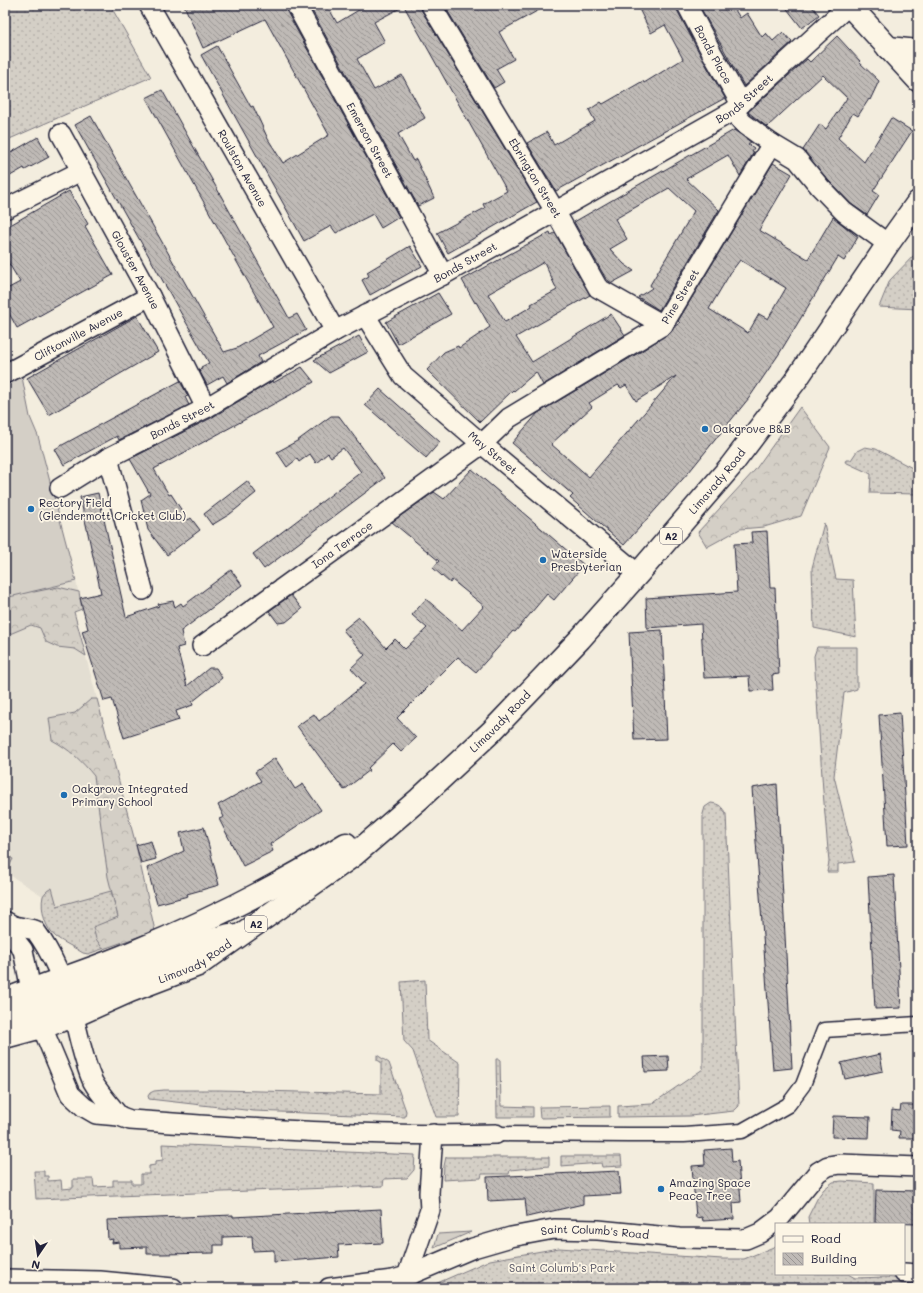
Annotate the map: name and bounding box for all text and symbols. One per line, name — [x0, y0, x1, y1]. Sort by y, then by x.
street label: Bonds Place — [692, 22, 736, 87]
street label: Bonds Street — [713, 70, 776, 126]
street label: Emerson Street — [343, 100, 397, 181]
street label: Roulston Avenue — [215, 127, 271, 210]
street label: Ebrington Street — [506, 135, 565, 221]
street label: Glouster Avenue — [108, 228, 163, 312]
street label: Bonds Street — [431, 238, 499, 286]
street label: Pine Street — [657, 266, 702, 326]
street label: Cliftonville Avenue — [31, 304, 125, 364]
street label: Bonds Street — [147, 397, 217, 442]
place label: Oakgrove B&B — [713, 421, 791, 436]
marker: Oakgrove B&B — [700, 424, 710, 434]
street label: May Street — [465, 427, 521, 478]
street label: Limavady Road — [685, 445, 748, 517]
place label: Rectory Field (Glendermott Cricket Club) — [39, 495, 186, 523]
marker: Rectory Field (Glendermott Cricket Club) — [26, 504, 36, 514]
street label: Iona Terrace — [308, 517, 376, 572]
road number: A2 — [660, 528, 682, 544]
place label: Waterside Presbyterian — [551, 546, 622, 574]
marker: Waterside Presbyterian — [538, 555, 548, 565]
street label: Limavady Road — [466, 687, 534, 755]
place label: Oakgrove Integrated Primary School — [72, 781, 188, 809]
marker: Oakgrove Integrated Primary School — [59, 790, 69, 800]
road number: A2 — [245, 916, 267, 932]
street label: Limavady Road — [156, 936, 234, 987]
place label: Amazing Space Peace Tree — [669, 1175, 751, 1203]
marker: Amazing Space Peace Tree — [656, 1184, 666, 1194]
street label: Saint Columb's Road — [539, 1221, 650, 1242]
legend — [775, 1223, 905, 1275]
text: Road — [811, 1230, 841, 1246]
north arrow — [18, 1235, 58, 1275]
text: Building — [811, 1250, 857, 1266]
text: N — [30, 1257, 41, 1273]
park label: Saint Columb's Park — [509, 1260, 615, 1275]

